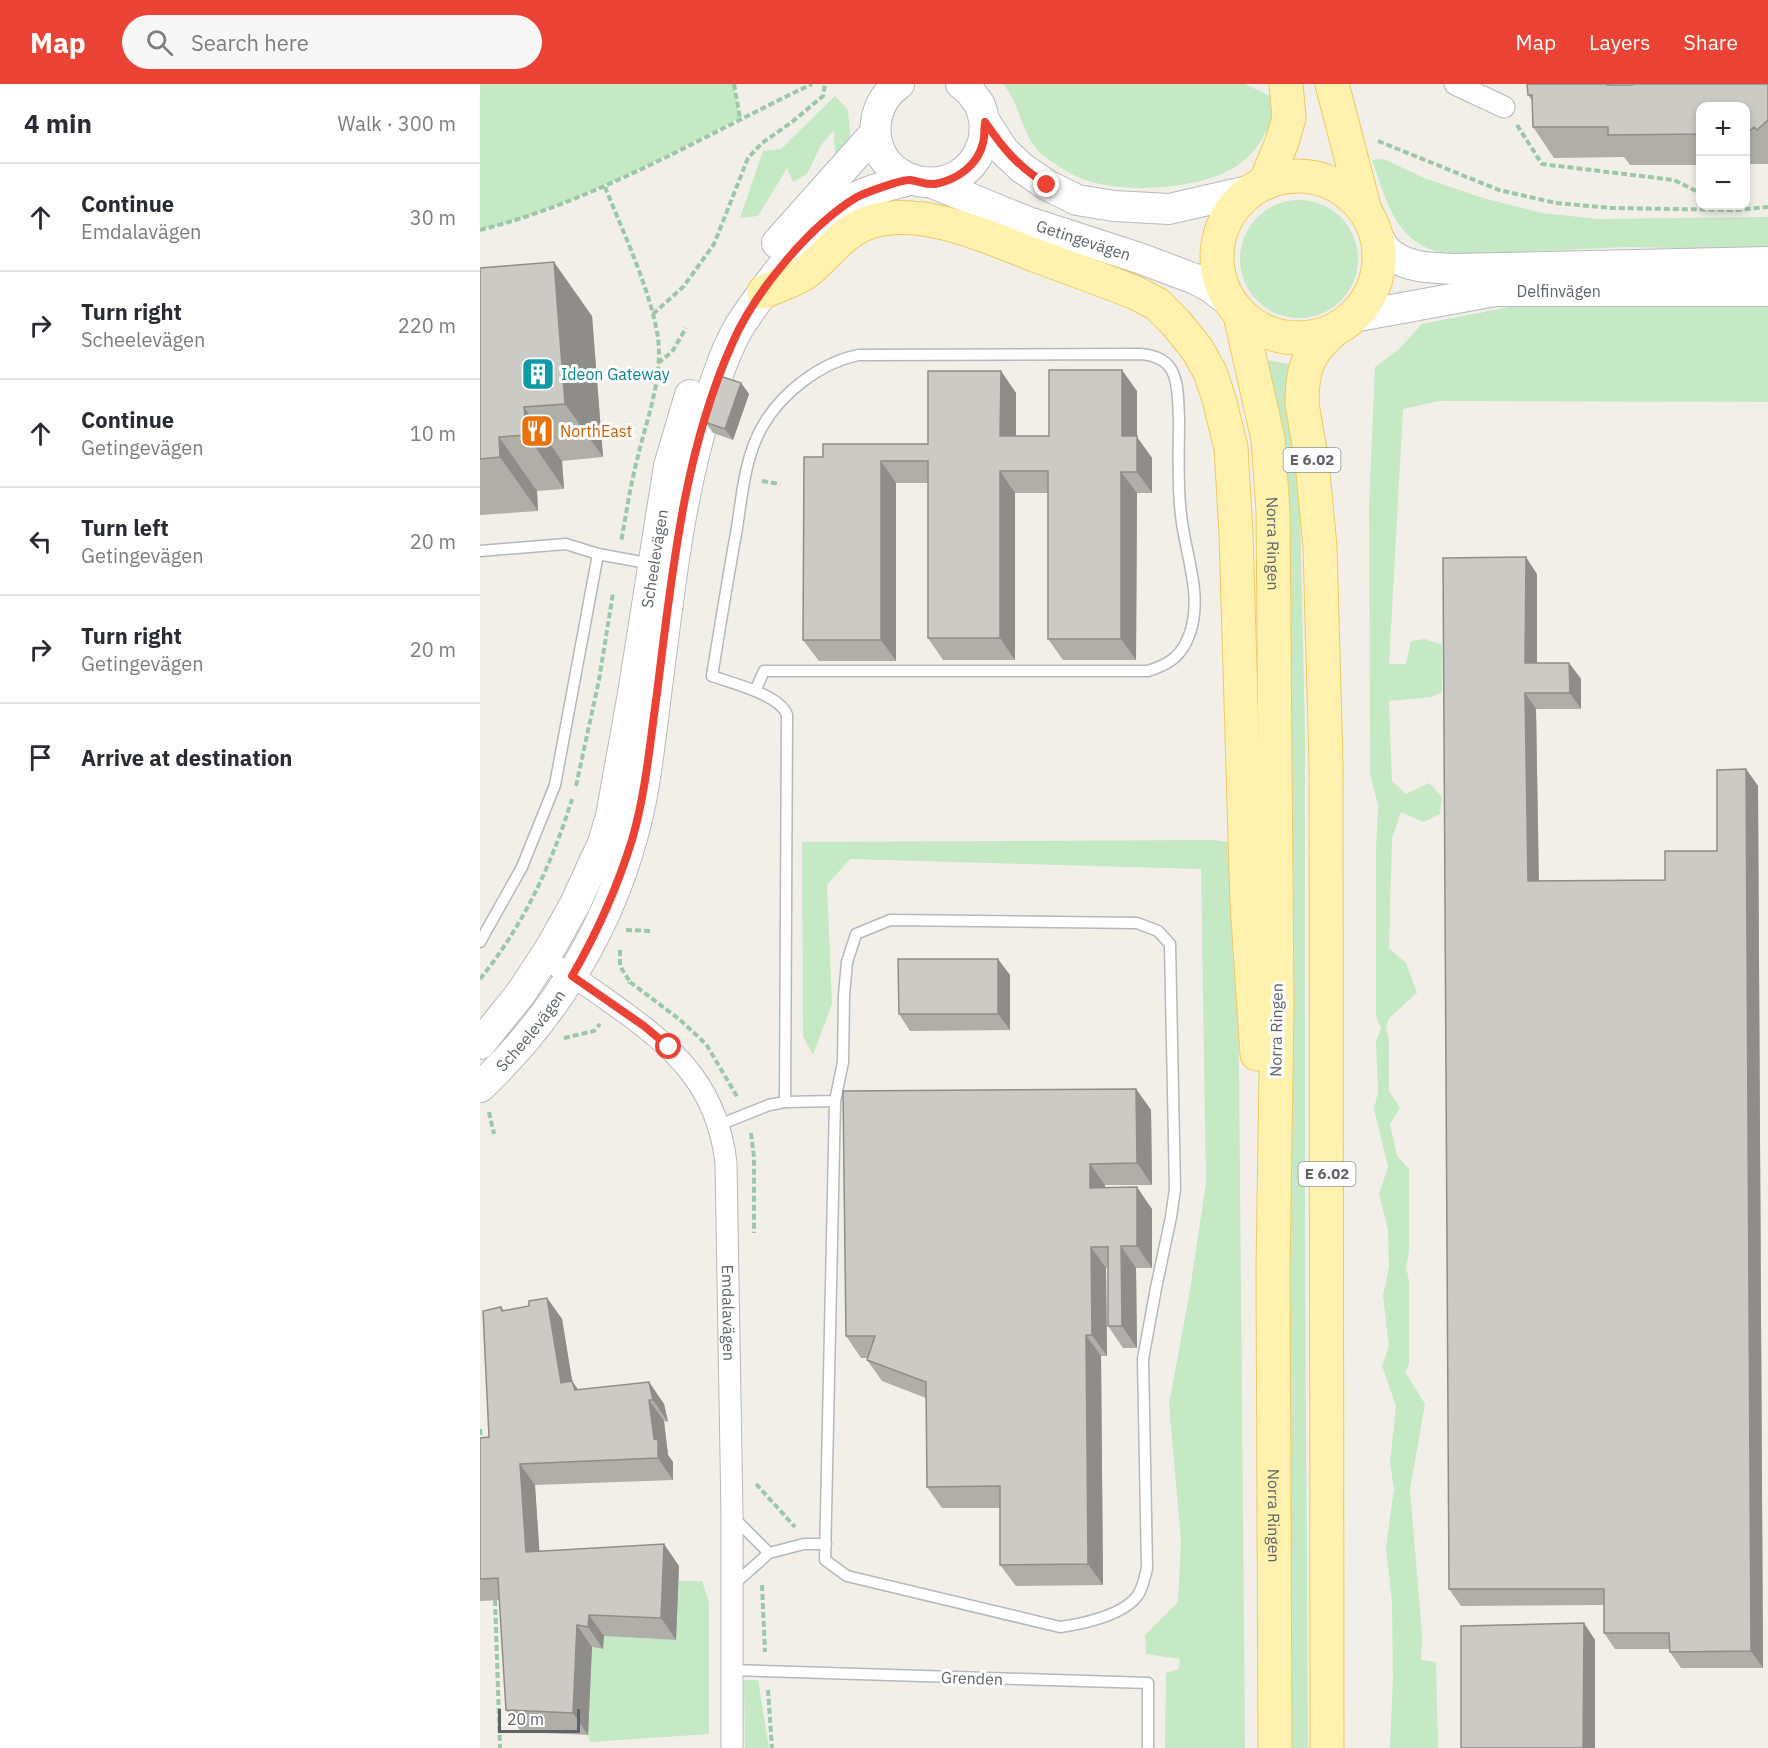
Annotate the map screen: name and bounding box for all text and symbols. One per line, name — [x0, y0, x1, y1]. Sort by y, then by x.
search box — [122, 15, 542, 69]
text: Map — [30, 24, 86, 61]
icon: search — [143, 26, 176, 59]
text: Search here — [191, 28, 309, 57]
text: Map — [1516, 28, 1556, 56]
text: Layers — [1589, 28, 1651, 56]
text: Share — [1684, 28, 1738, 56]
map controls — [1696, 102, 1750, 210]
button: + — [1696, 102, 1750, 156]
text: 4 min — [24, 106, 92, 140]
text: Walk · 300 m — [338, 110, 456, 137]
button: − — [1696, 156, 1750, 210]
route end — [1033, 171, 1059, 197]
text: Continue — [81, 189, 174, 218]
icon: ahead — [24, 201, 57, 234]
text: 30 m — [410, 204, 456, 231]
street label: Getingevägen — [1034, 215, 1133, 265]
text: Emdalavägen — [81, 218, 201, 245]
street label: Delfinvägen — [1516, 281, 1601, 301]
text: Turn right — [81, 297, 182, 326]
icon: right — [24, 309, 57, 342]
text: 220 m — [398, 312, 456, 339]
text: Scheelevägen — [81, 326, 205, 353]
building icon: Ideon Gateway — [520, 356, 556, 392]
place label: Ideon Gateway — [561, 364, 670, 384]
text: Continue — [81, 405, 174, 434]
restaurant icon: NorthEast — [519, 413, 555, 449]
icon: ahead — [24, 417, 57, 450]
text: 10 m — [410, 420, 456, 447]
place label: NorthEast — [560, 421, 632, 441]
text: Getingevägen — [81, 434, 204, 461]
road number: E 6.02 — [1284, 448, 1340, 472]
street label: Norra Ringen — [1262, 496, 1284, 591]
street label: Scheelevägen — [637, 508, 672, 609]
text: Turn left — [81, 513, 169, 542]
icon: left — [24, 525, 57, 558]
text: 20 m — [410, 528, 456, 555]
text: Getingevägen — [81, 542, 204, 569]
text: Turn right — [81, 621, 182, 650]
icon: right — [24, 633, 57, 666]
text: 20 m — [410, 636, 456, 663]
text: Getingevägen — [81, 650, 204, 677]
icon: arrive — [24, 741, 57, 774]
text: Arrive at destination — [81, 743, 292, 772]
street label: Norra Ringen — [1265, 983, 1287, 1077]
street label: Scheelevägen — [491, 986, 570, 1075]
route start — [655, 1033, 681, 1059]
road number: E 6.02 — [1298, 1162, 1356, 1186]
street label: Emdalavägen — [718, 1264, 739, 1361]
street label: Norra Ringen — [1264, 1469, 1284, 1563]
street label: Grenden — [941, 1667, 1003, 1689]
scale bar — [498, 1706, 580, 1734]
text: 20 m — [507, 1709, 544, 1729]

